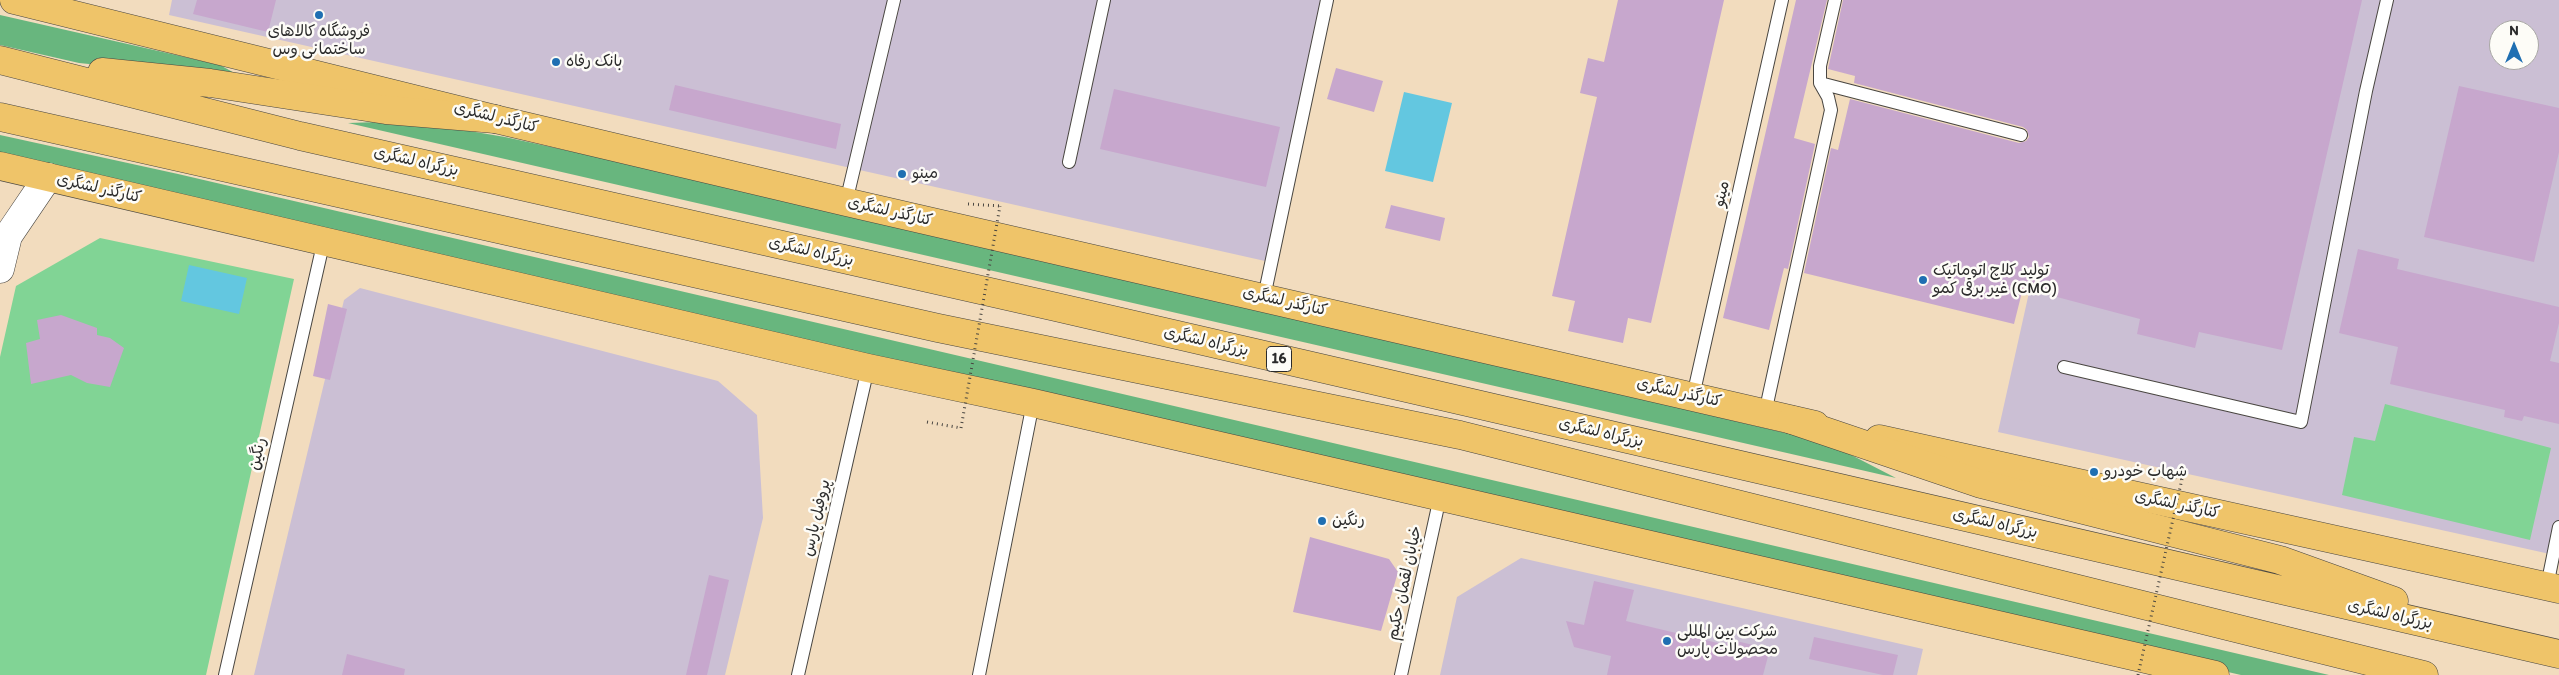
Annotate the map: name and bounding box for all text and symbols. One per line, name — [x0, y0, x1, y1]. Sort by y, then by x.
marker: فروشگاه کالاهای ساختمانی وس — [313, 9, 325, 21]
north arrow — [2489, 20, 2539, 70]
place label: فروشگاه کالاهای ساختمانی وس — [268, 22, 370, 60]
text: N — [2509, 22, 2519, 39]
place label: بانک رفاه — [566, 52, 622, 72]
marker: بانک رفاه — [550, 56, 562, 68]
street label: کنارگذر لشگری — [452, 98, 540, 138]
street label: بزرگراه لشگری — [372, 143, 460, 181]
place label: مینو — [912, 164, 938, 184]
marker: مینو — [896, 168, 908, 180]
street label: کنارگذر لشگری — [55, 170, 143, 208]
street label: مینو — [1710, 179, 1734, 209]
street label: کنارگذر لشگری — [846, 193, 934, 231]
street label: بزرگراه لشگری — [767, 233, 855, 271]
place label: تولید کلاچ اتوماتیک غیر برقی کمو (CMO) — [1933, 261, 2057, 299]
marker: تولید کلاچ اتوماتیک غیر برقی کمو (CMO) — [1917, 274, 1929, 286]
street label: کنارگذر لشگری — [1241, 283, 1329, 321]
street label: بزرگراه لشگری — [1162, 323, 1250, 361]
road number: 16 — [1266, 346, 1292, 372]
street label: کنارگذر لشگری — [1635, 374, 1723, 412]
street label: بزرگراه لشگری — [1557, 414, 1645, 452]
street label: رنگین — [245, 436, 271, 472]
place label: شهاب خودرو — [2104, 462, 2187, 482]
marker: شهاب خودرو — [2088, 466, 2100, 478]
street label: پروفیل پارس — [799, 478, 835, 558]
street label: کنارگذر لشگری — [2133, 487, 2221, 523]
street label: بزرگراه لشگری — [1951, 505, 2039, 543]
place label: رنگین — [1332, 511, 1365, 531]
marker: رنگین — [1316, 515, 1328, 527]
street label: خیابان لقمان حکیم — [1384, 524, 1426, 642]
street label: بزرگراه لشگری — [2346, 596, 2434, 634]
place label: شرکت بین المللی محصولات پارس — [1677, 622, 1778, 660]
marker: شرکت بین المللی محصولات پارس — [1661, 635, 1673, 647]

